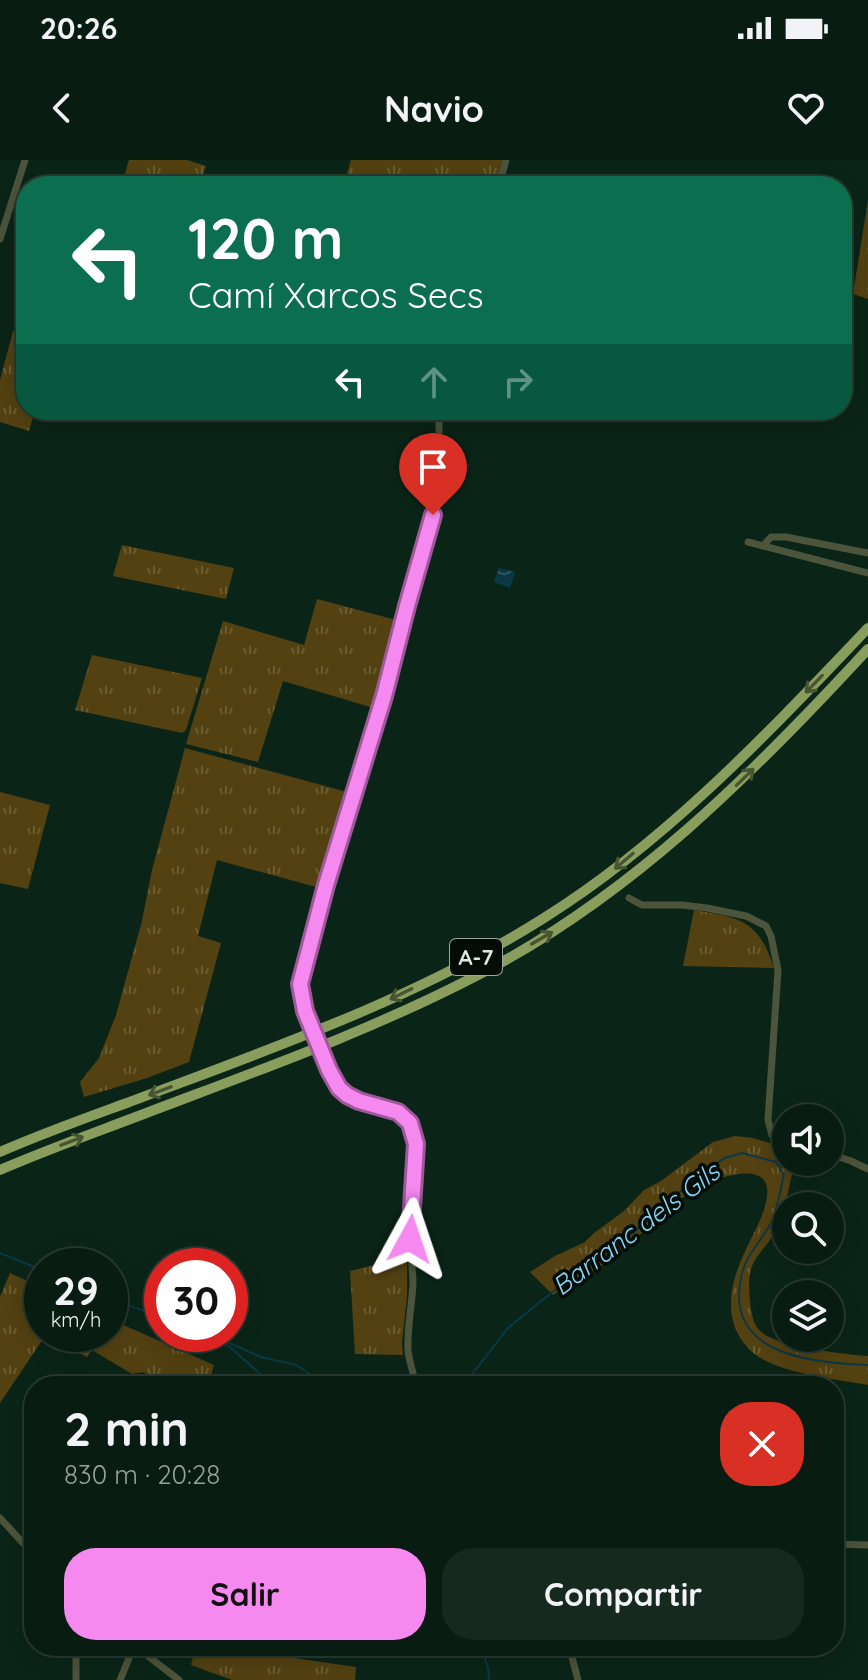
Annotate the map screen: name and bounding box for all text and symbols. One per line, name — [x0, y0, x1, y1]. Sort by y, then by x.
text: 20:26 — [40, 9, 117, 47]
icon: back — [40, 86, 84, 130]
text: Navio — [384, 86, 484, 131]
icon: heart — [784, 86, 828, 130]
text: 120 m — [188, 203, 343, 273]
icon: left — [56, 208, 160, 312]
text: Camí Xarcos Secs — [188, 272, 484, 317]
icon: left — [328, 360, 372, 404]
icon: ahead — [412, 360, 456, 404]
icon: right — [496, 360, 540, 404]
pin — [399, 433, 467, 515]
icon: arrive — [411, 445, 455, 489]
one-way arrow — [806, 674, 824, 694]
one-way arrow — [734, 768, 754, 786]
one-way arrow — [614, 852, 635, 870]
one-way arrow — [530, 930, 553, 946]
road number: A-7 — [450, 939, 502, 975]
one-way arrow — [390, 987, 414, 1002]
one-way arrow — [148, 1084, 173, 1099]
map controls — [772, 1104, 844, 1352]
button: sound — [772, 1104, 844, 1176]
one-way arrow — [59, 1133, 84, 1147]
water label: Barranc dels Gils — [545, 1154, 727, 1302]
button: search — [772, 1192, 844, 1264]
position arrow — [368, 1197, 452, 1281]
speed limit sign: 30 — [144, 1248, 248, 1352]
text: 29 — [53, 1265, 99, 1315]
button: layers — [772, 1280, 844, 1352]
text: km/h — [51, 1307, 101, 1332]
text: 2 min — [64, 1398, 189, 1458]
button: close — [720, 1402, 804, 1486]
text: 830 m · 20:28 — [64, 1458, 220, 1491]
button: Salir — [64, 1548, 426, 1640]
button: Compartir — [442, 1548, 804, 1640]

